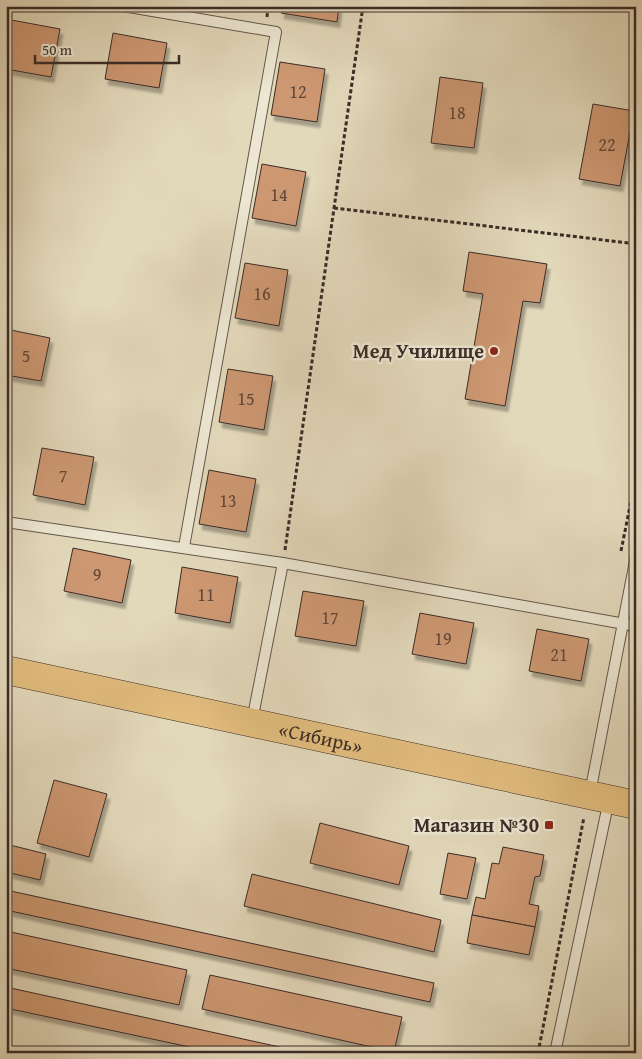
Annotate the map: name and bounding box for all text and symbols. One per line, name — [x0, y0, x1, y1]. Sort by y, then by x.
scale bar — [35, 32, 179, 64]
text: 50 m — [42, 39, 73, 60]
house number: 12 — [289, 78, 307, 105]
house number: 18 — [448, 99, 466, 126]
house number: 22 — [598, 131, 616, 158]
house number: 14 — [270, 181, 288, 208]
house number: 16 — [253, 280, 271, 307]
place label: Мед Училище — [353, 336, 484, 365]
house number: 5 — [22, 342, 30, 369]
marker: Мед Училище — [488, 345, 500, 357]
house number: 15 — [237, 385, 255, 412]
house number: 7 — [59, 462, 67, 489]
house number: 13 — [219, 487, 237, 514]
house number: 9 — [93, 561, 101, 588]
house number: 11 — [197, 581, 215, 608]
house number: 17 — [321, 604, 339, 631]
house number: 19 — [434, 625, 452, 652]
house number: 21 — [550, 641, 568, 668]
street label: «Сибирь» — [276, 714, 366, 760]
place label: Магазин №30 — [414, 810, 539, 839]
marker: Магазин №30 — [543, 819, 555, 831]

